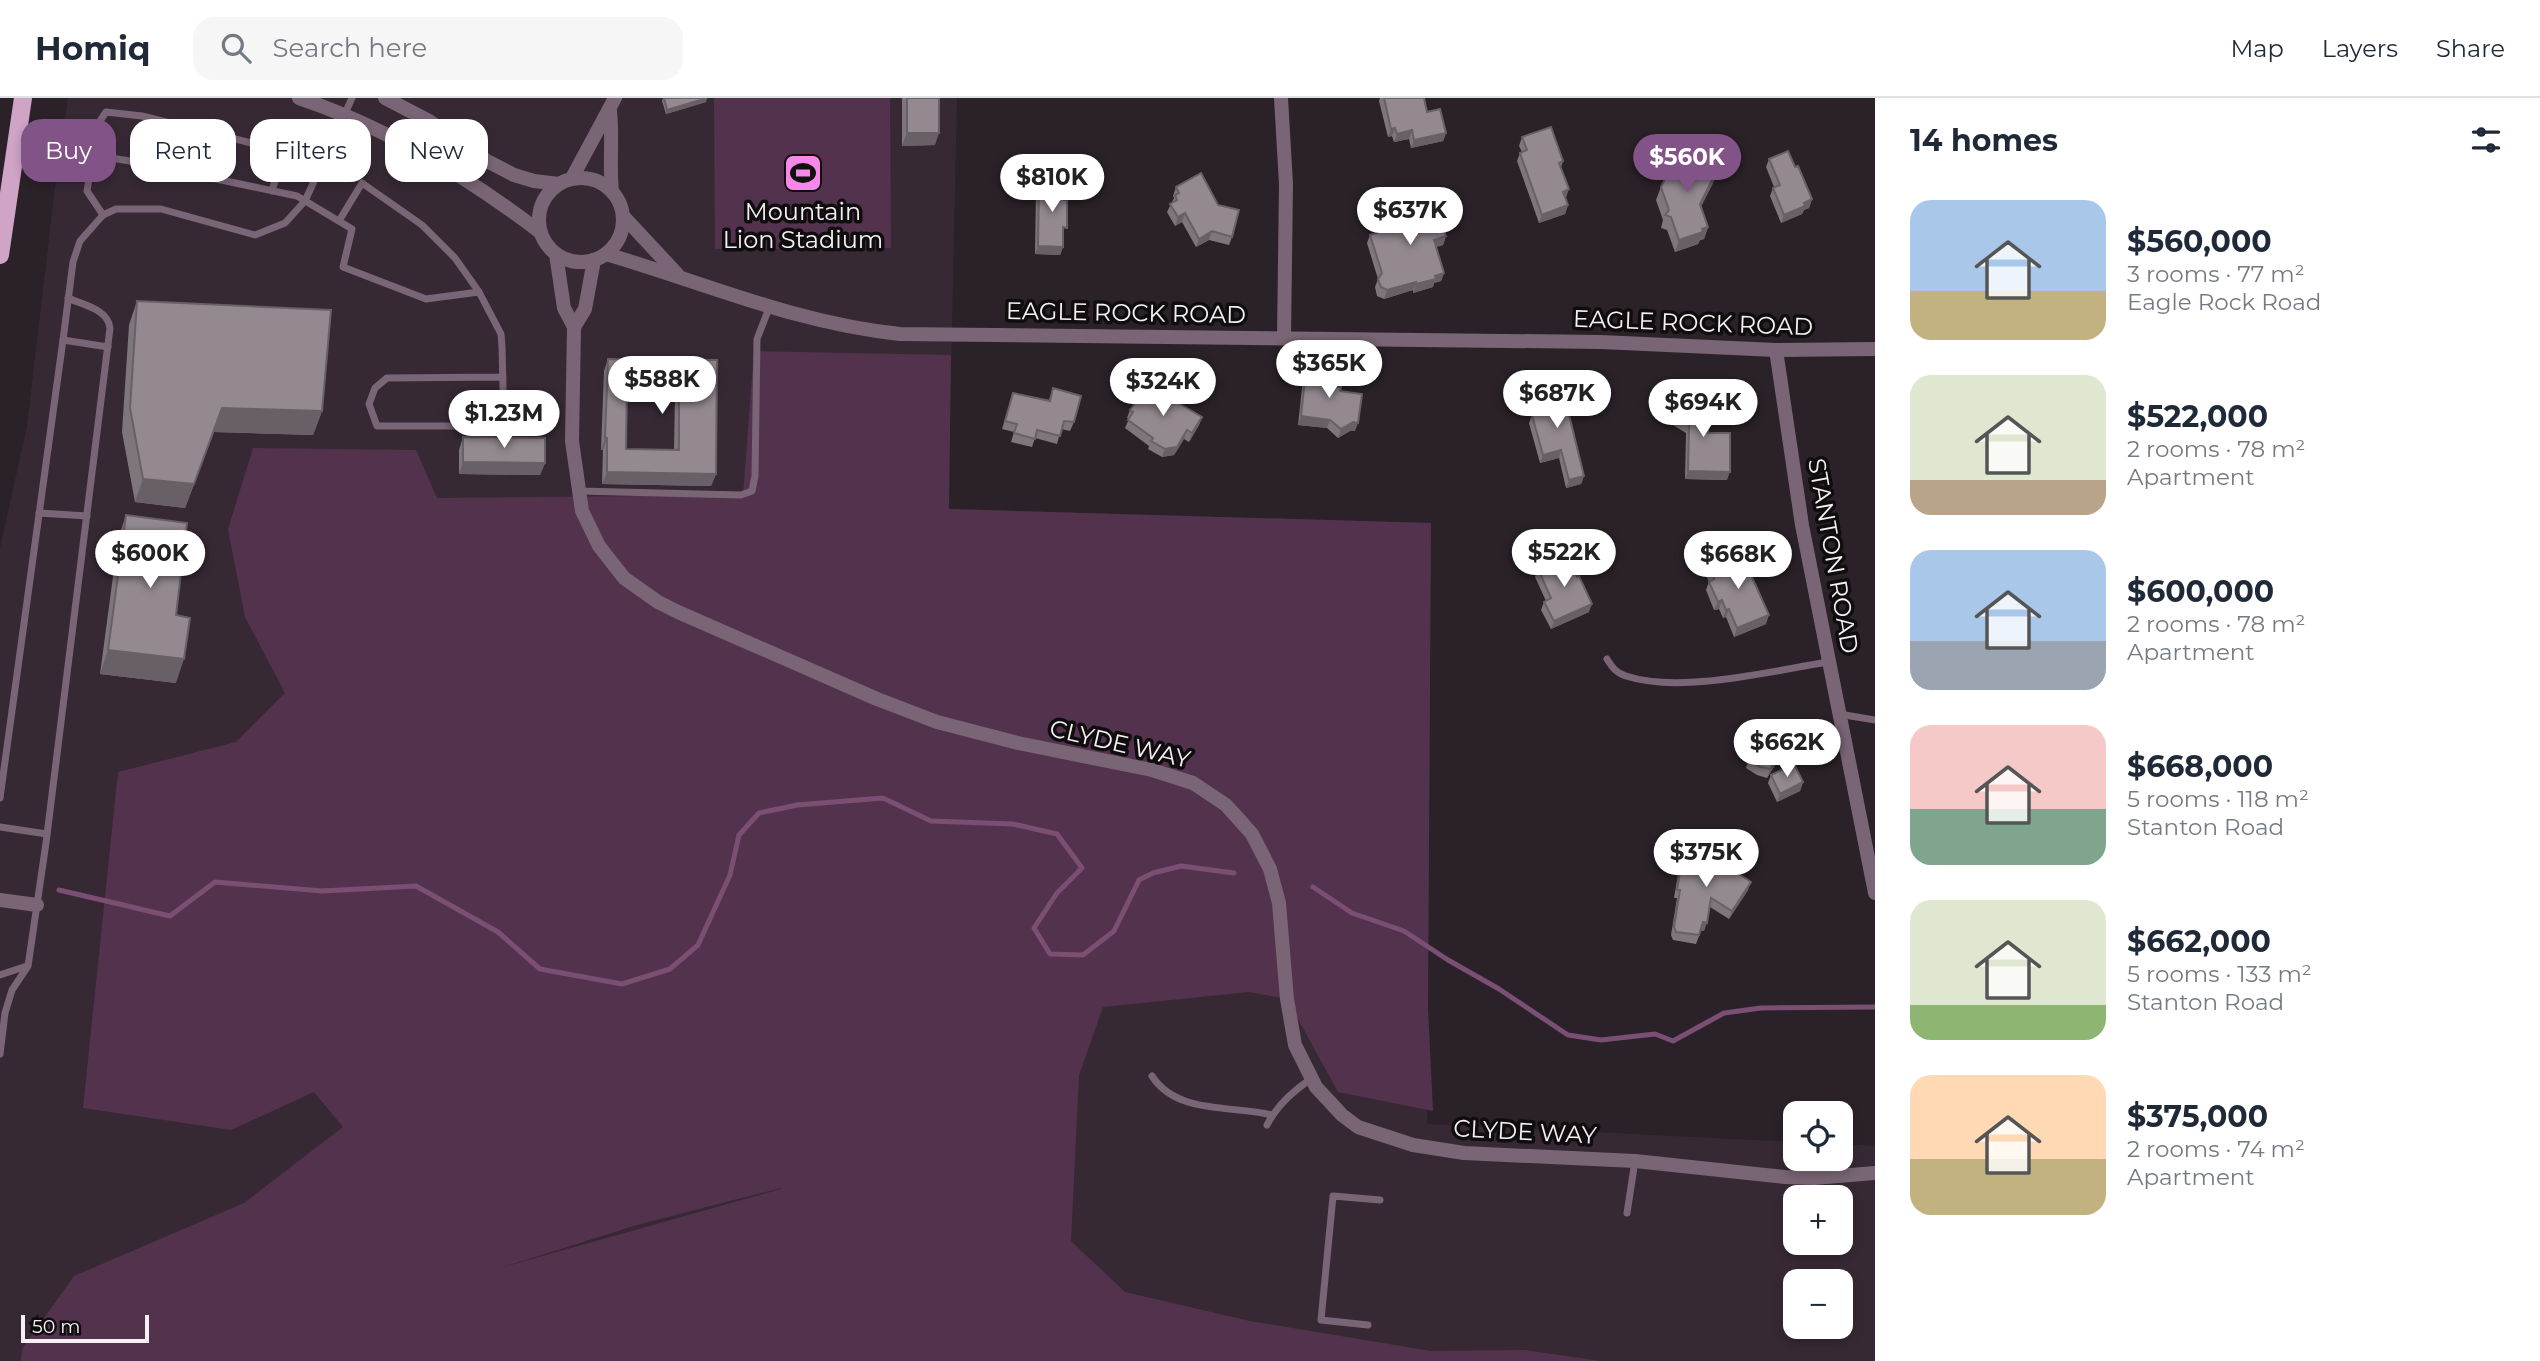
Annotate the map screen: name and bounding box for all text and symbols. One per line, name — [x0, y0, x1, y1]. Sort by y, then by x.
search box — [193, 17, 683, 80]
text: Homiq — [35, 28, 151, 68]
icon: search — [217, 29, 255, 67]
text: Search here — [273, 32, 427, 64]
text: Map — [2230, 34, 2284, 63]
text: Layers — [2322, 34, 2398, 63]
text: Share — [2436, 34, 2505, 63]
chip: Buy — [21, 119, 116, 182]
chip: Rent — [130, 119, 236, 182]
chip: Filters — [250, 119, 371, 182]
chip: New — [385, 119, 488, 182]
icon: filters — [2467, 121, 2505, 159]
text: 14 homes — [1910, 122, 2058, 159]
pin: $560K — [1638, 134, 1736, 194]
text: $560K — [1649, 143, 1725, 171]
sports icon: Mountain Lion Stadium — [782, 152, 824, 194]
pin: $810K — [1003, 155, 1101, 214]
text: $810K — [1016, 163, 1088, 191]
pin: $637K — [1361, 188, 1459, 247]
text: $637K — [1373, 196, 1447, 224]
place label: Mountain Lion Stadium — [723, 197, 883, 254]
text: $560,000 — [2127, 223, 2272, 260]
icon: home — [1966, 228, 2050, 312]
text: 3 rooms · 77 m² — [2127, 260, 2305, 288]
text: Eagle Rock Road — [2127, 288, 2321, 316]
street label: EAGLE ROCK ROAD — [1006, 296, 1246, 329]
street label: EAGLE ROCK ROAD — [1572, 304, 1814, 341]
pin: $365K — [1280, 341, 1378, 400]
text: $365K — [1292, 349, 1366, 377]
pin: $588K — [613, 356, 711, 416]
pin: $324K — [1114, 358, 1212, 418]
text: $588K — [624, 365, 700, 393]
text: $324K — [1126, 367, 1200, 395]
pin: $687K — [1508, 370, 1606, 430]
text: $687K — [1519, 379, 1595, 407]
pin: $694K — [1654, 380, 1752, 439]
text: $694K — [1665, 388, 1741, 416]
pin: $1.23M — [447, 390, 561, 450]
text: $522,000 — [2127, 398, 2268, 435]
text: $1.23M — [465, 399, 543, 427]
icon: home — [1966, 403, 2050, 487]
text: 2 rooms · 78 m² — [2127, 435, 2305, 463]
street label: STANTON ROAD — [1802, 456, 1865, 656]
text: Apartment — [2127, 463, 2255, 491]
pin: $522K — [1515, 530, 1613, 589]
pin: $600K — [101, 531, 199, 590]
pin: $668K — [1689, 532, 1787, 591]
text: $522K — [1528, 538, 1600, 566]
text: $600K — [111, 539, 189, 567]
text: $668K — [1700, 540, 1776, 568]
text: $600,000 — [2127, 573, 2274, 610]
icon: home — [1966, 578, 2050, 662]
text: 2 rooms · 78 m² — [2127, 610, 2305, 638]
text: Apartment — [2127, 638, 2255, 666]
street label: CLYDE WAY — [1047, 713, 1194, 774]
pin: $662K — [1738, 720, 1836, 779]
text: $662K — [1750, 728, 1824, 756]
text: $668,000 — [2127, 748, 2273, 785]
icon: home — [1966, 753, 2050, 837]
text: 5 rooms · 118 m² — [2127, 785, 2309, 813]
text: Stanton Road — [2127, 813, 2284, 841]
pin: $375K — [1657, 830, 1755, 889]
text: $375K — [1670, 838, 1742, 866]
text: $662,000 — [2127, 923, 2271, 960]
icon: home — [1966, 928, 2050, 1012]
text: 5 rooms · 133 m² — [2127, 960, 2312, 988]
text: Stanton Road — [2127, 988, 2284, 1016]
text: $375,000 — [2127, 1098, 2268, 1135]
map controls — [1783, 1101, 1853, 1339]
button: locate — [1783, 1101, 1853, 1171]
icon: home — [1966, 1103, 2050, 1187]
street label: CLYDE WAY — [1453, 1113, 1598, 1150]
text: 2 rooms · 74 m² — [2127, 1135, 2305, 1163]
text: Apartment — [2127, 1163, 2255, 1191]
button: + — [1783, 1185, 1853, 1255]
button: − — [1783, 1269, 1853, 1339]
scale bar — [21, 1312, 149, 1344]
text: 50 m — [32, 1315, 80, 1338]

